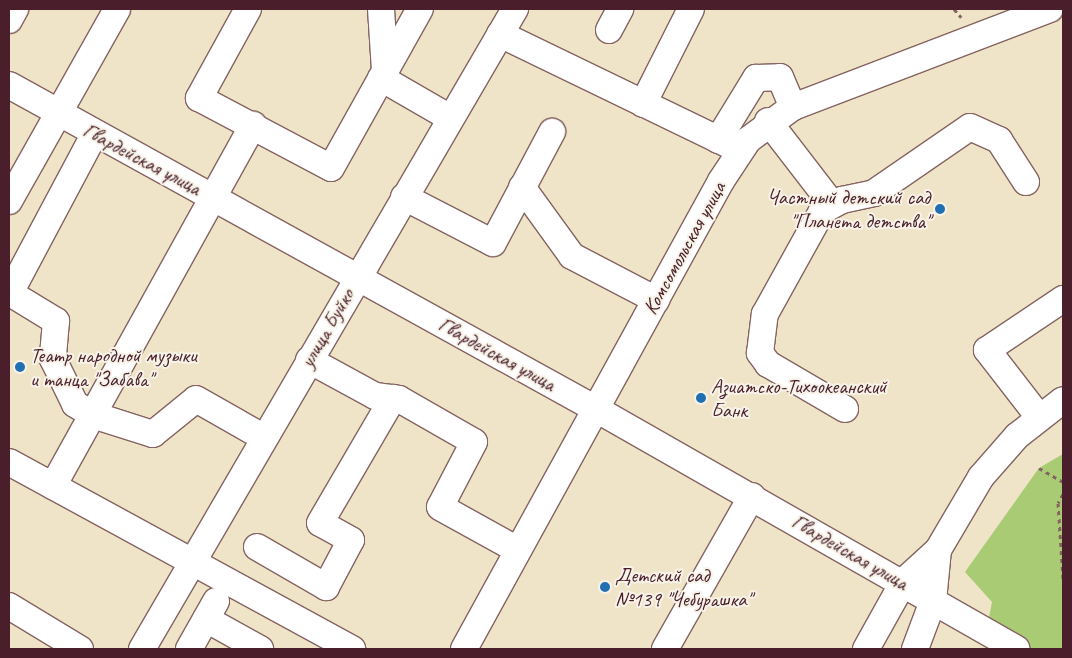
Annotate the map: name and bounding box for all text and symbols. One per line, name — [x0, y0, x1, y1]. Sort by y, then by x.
street label: Гвардейская улица — [78, 117, 206, 201]
street label: Комсомольская улица — [637, 176, 731, 320]
place label: Частный детский сад "Планета детства" — [767, 184, 930, 234]
marker: Частный детский сад "Планета детства" — [934, 203, 946, 215]
street label: улица Буйко — [294, 284, 360, 372]
street label: Гвардейская улица — [434, 311, 560, 397]
place label: Театр народной музыки и танца "Забава" — [30, 342, 197, 392]
marker: Театр народной музыки и танца "Забава" — [14, 361, 26, 373]
place label: Азиатско-Тихоокеанский Банк — [711, 373, 887, 423]
marker: Азиатско-Тихоокеанский Банк — [695, 392, 707, 404]
street label: Гвардейская улица — [787, 508, 913, 596]
place label: Детский сад №139 "Чебурашка" — [615, 562, 751, 612]
marker: Детский сад №139 "Чебурашка" — [599, 581, 611, 593]

